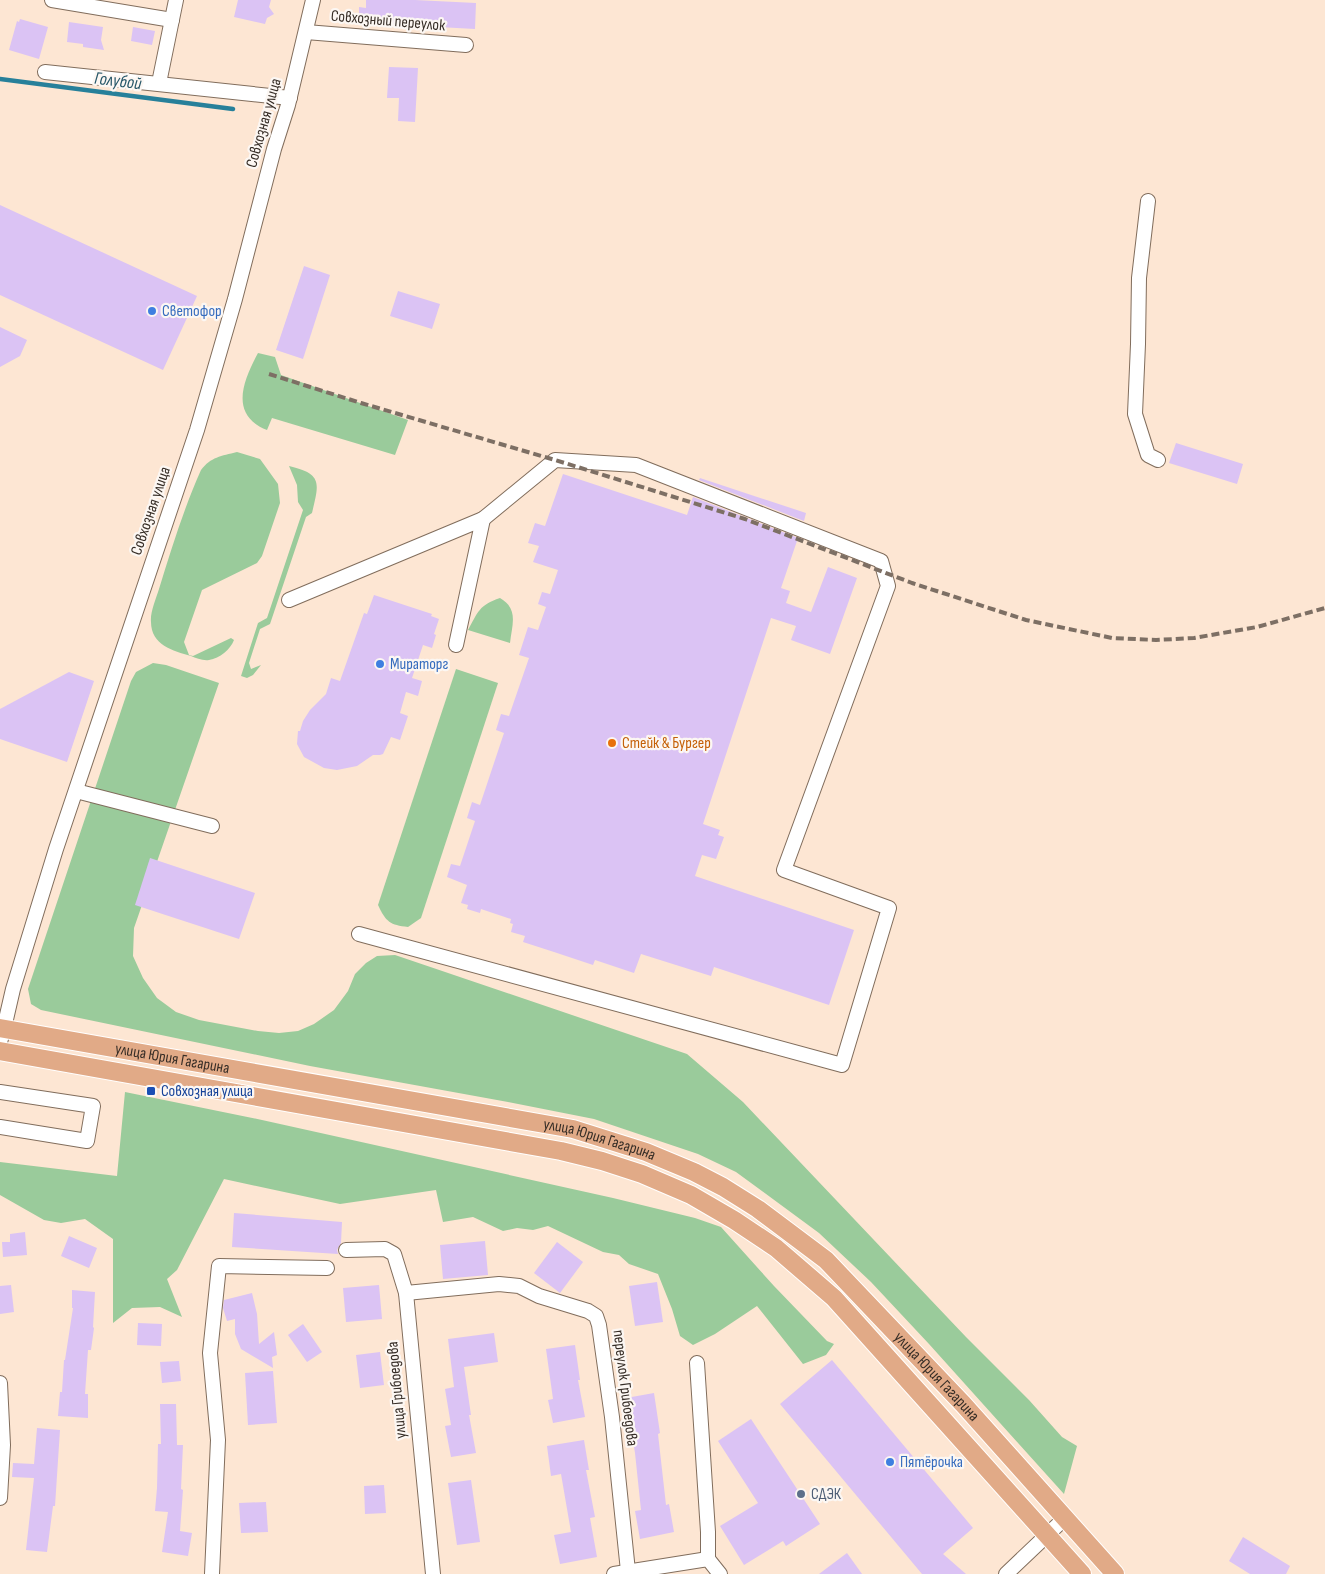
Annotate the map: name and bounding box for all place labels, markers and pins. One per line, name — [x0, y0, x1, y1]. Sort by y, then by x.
place label: Светофор — [162, 302, 222, 321]
marker: Светофор — [146, 305, 158, 317]
place label: Мираторг — [390, 655, 448, 674]
marker: Мираторг — [374, 658, 386, 670]
place label: Стейк & Бургер — [622, 734, 711, 753]
marker: Стейк & Бургер — [606, 737, 618, 749]
place label: Совхозная улица — [161, 1082, 253, 1101]
marker: Совхозная улица — [145, 1085, 157, 1097]
place label: Пятёрочка — [900, 1453, 963, 1472]
marker: Пятёрочка — [884, 1456, 896, 1468]
place label: СДЭК — [811, 1485, 842, 1504]
marker: СДЭК — [795, 1488, 807, 1500]

